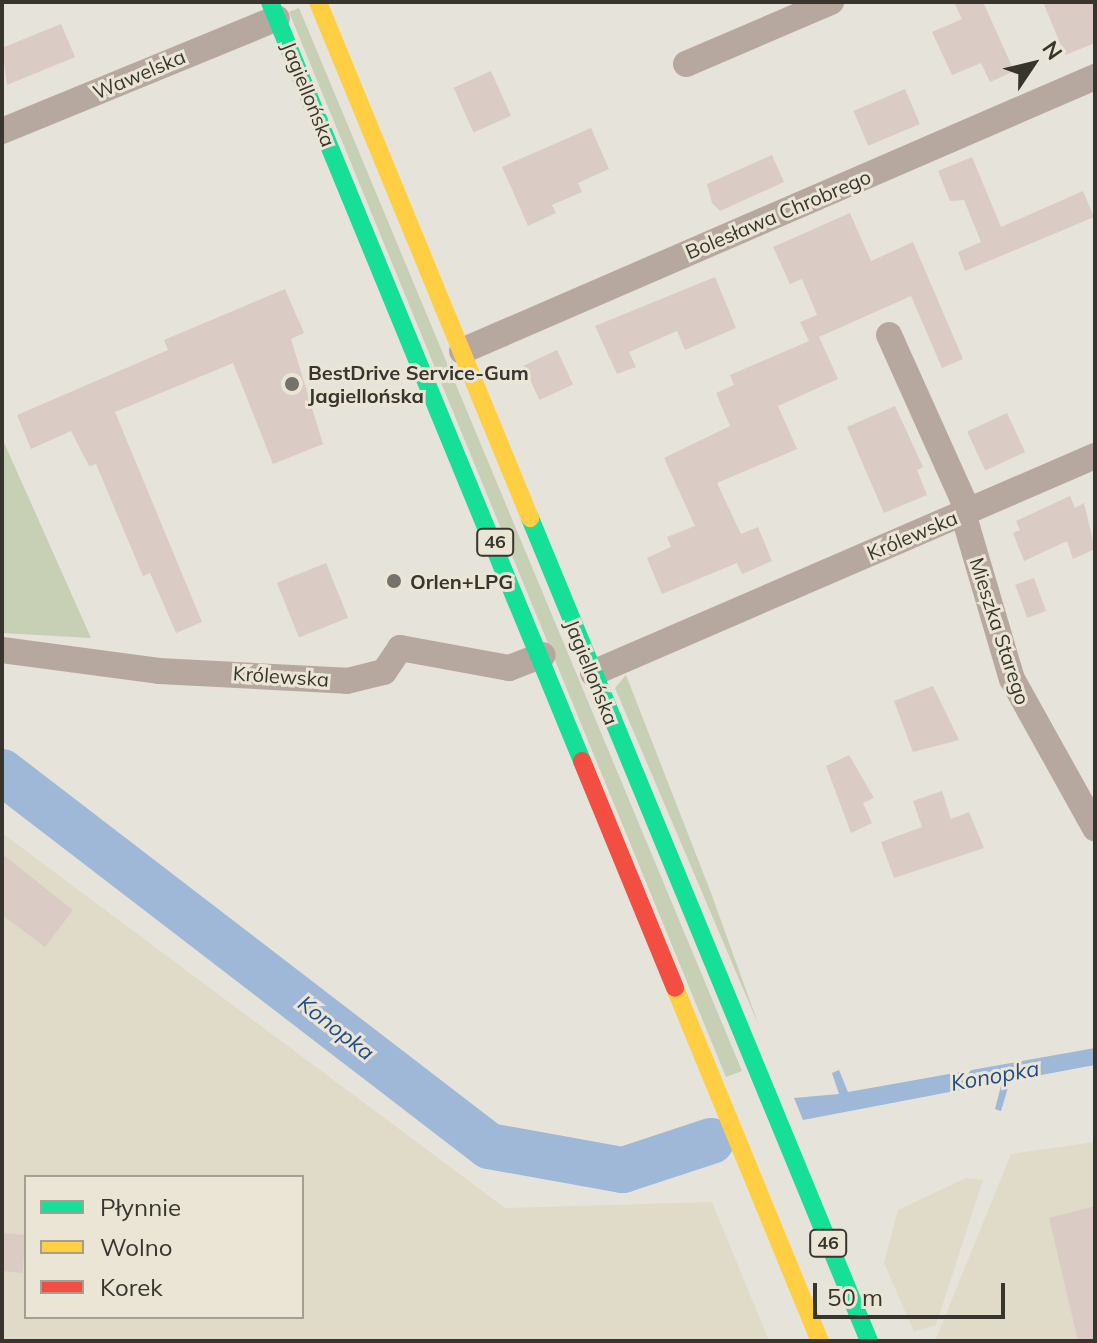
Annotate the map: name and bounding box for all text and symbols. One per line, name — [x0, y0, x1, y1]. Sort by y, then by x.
north arrow — [993, 24, 1073, 104]
text: N — [1036, 35, 1069, 65]
street label: Jagiellońska — [277, 38, 341, 150]
street label: Wawelska — [89, 44, 189, 104]
street label: Bolesława Chrobrego — [682, 164, 874, 264]
place label: BestDrive Service-Gum Jagiellońska — [308, 360, 529, 407]
marker: BestDrive Service-Gum Jagiellońska — [283, 375, 301, 393]
street label: Królewska — [863, 505, 961, 565]
road number: 46 — [475, 528, 515, 556]
street label: Mieszka Starego — [965, 554, 1035, 708]
place label: Orlen+LPG — [410, 569, 513, 593]
marker: Orlen+LPG — [385, 572, 403, 590]
street label: Jagiellońska — [560, 616, 624, 728]
street label: Królewska — [232, 661, 330, 691]
water label: Konopka — [293, 990, 379, 1066]
water label: Konopka — [949, 1055, 1041, 1097]
legend — [24, 1175, 304, 1319]
text: Płynnie — [100, 1192, 181, 1222]
road number: 46 — [808, 1229, 848, 1257]
text: Wolno — [100, 1232, 172, 1262]
scale bar — [817, 1267, 1009, 1317]
text: Korek — [100, 1272, 163, 1302]
text: 50 m — [827, 1282, 883, 1312]

